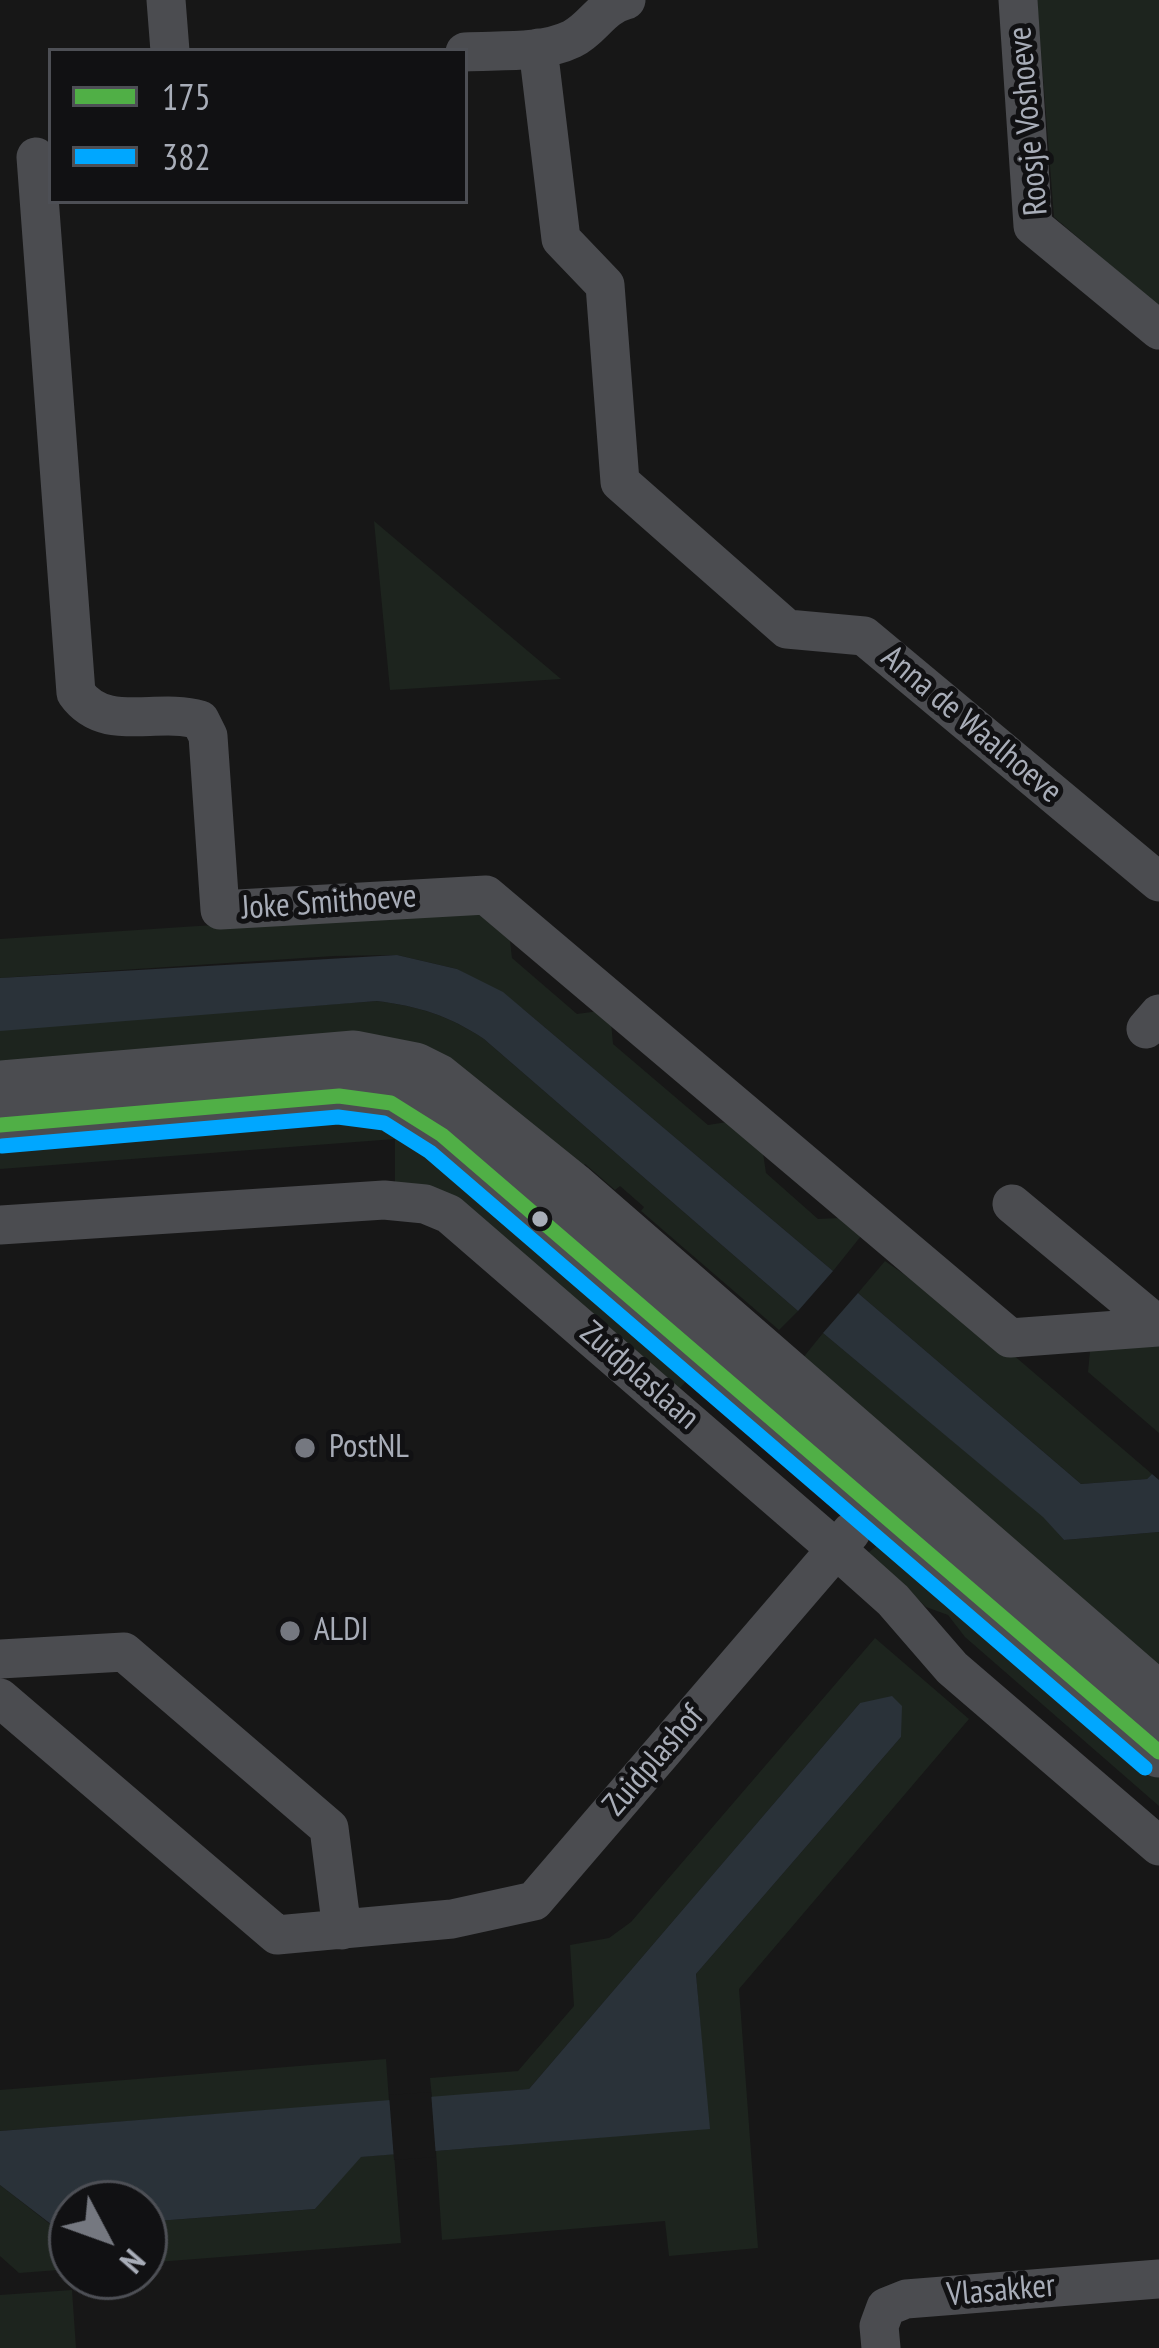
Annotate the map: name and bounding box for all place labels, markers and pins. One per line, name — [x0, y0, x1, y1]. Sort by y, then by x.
unlabelled marker — [529, 1208, 551, 1230]
place label: PostNL — [329, 1428, 409, 1468]
marker: PostNL — [292, 1435, 318, 1461]
place label: ALDI — [314, 1611, 368, 1651]
marker: ALDI — [277, 1618, 303, 1644]

